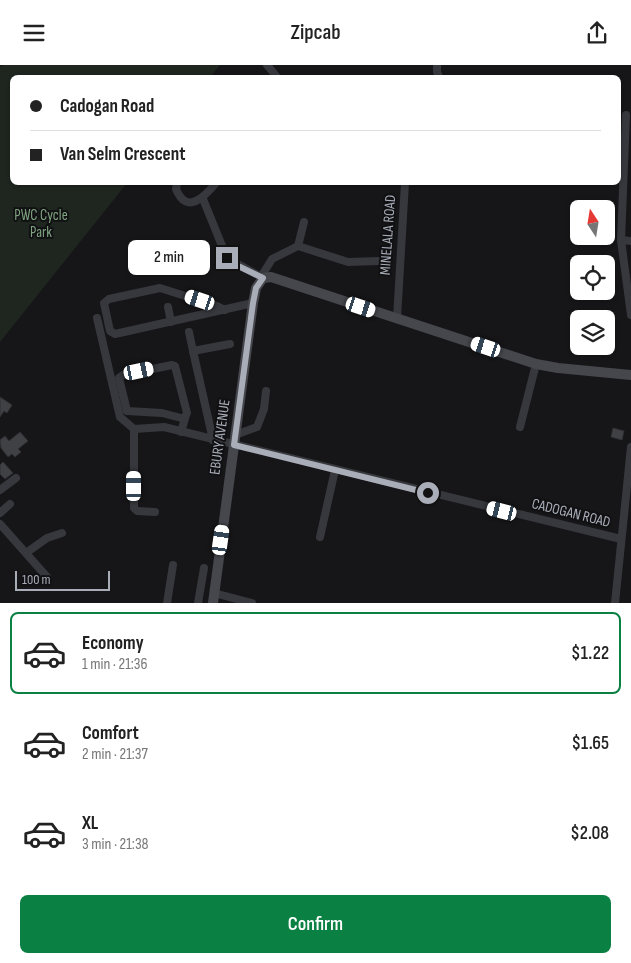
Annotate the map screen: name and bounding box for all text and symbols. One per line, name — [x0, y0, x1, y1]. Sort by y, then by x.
icon: menu — [20, 19, 48, 47]
text: Zipcab — [290, 19, 341, 46]
icon: share — [583, 19, 611, 47]
text: Cadogan Road — [60, 95, 154, 118]
text: Van Selm Crescent — [60, 143, 186, 166]
street label: MINELALA ROAD — [376, 194, 400, 276]
north arrow — [570, 200, 615, 245]
map controls — [570, 200, 615, 355]
park label: PWC Cycle Park — [14, 206, 68, 242]
callout: 2 min — [127, 241, 210, 275]
route end — [216, 247, 238, 269]
text: 2 min — [154, 248, 184, 267]
button: locate — [570, 255, 615, 300]
car — [183, 288, 216, 312]
car — [344, 295, 377, 319]
button: layers — [570, 310, 615, 355]
car — [469, 335, 502, 359]
car — [122, 361, 155, 381]
street label: EBURY AVENUE — [205, 398, 235, 476]
car — [126, 471, 141, 501]
route start — [417, 482, 439, 504]
street label: CADOGAN ROAD — [530, 494, 612, 532]
car — [485, 500, 518, 522]
car — [211, 524, 230, 556]
scale bar — [15, 568, 110, 591]
text: 100 m — [22, 571, 51, 588]
icon: car — [22, 631, 67, 676]
text: Economy — [82, 632, 144, 655]
text: $1.22 — [571, 642, 609, 665]
text: 1 min · 21:36 — [82, 655, 147, 674]
icon: car — [22, 721, 67, 766]
text: Comfort — [82, 722, 139, 745]
text: $1.65 — [571, 732, 609, 755]
text: 2 min · 21:37 — [82, 745, 148, 764]
icon: car — [22, 811, 67, 856]
text: XL — [82, 812, 98, 835]
text: $2.08 — [570, 822, 609, 845]
text: 3 min · 21:38 — [82, 835, 149, 854]
button: Confirm — [20, 895, 611, 953]

